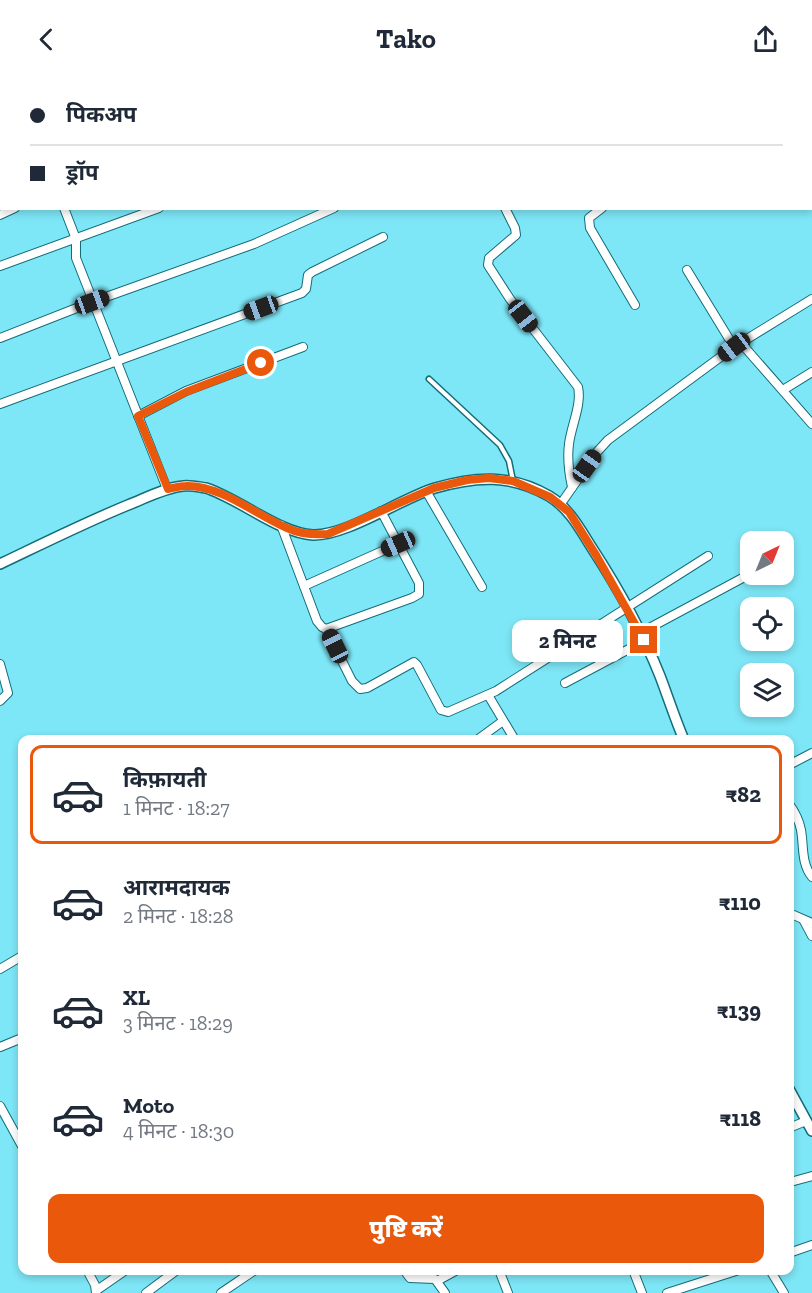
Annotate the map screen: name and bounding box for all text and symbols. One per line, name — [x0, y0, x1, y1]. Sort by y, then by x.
icon: back — [30, 23, 63, 56]
text: Tako — [376, 23, 436, 55]
icon: share — [749, 23, 782, 56]
text: पिकअप — [66, 101, 137, 128]
text: ड्रॉप — [66, 159, 99, 186]
car — [72, 287, 112, 317]
car — [241, 293, 281, 323]
car — [505, 296, 541, 336]
car — [714, 329, 754, 365]
route start — [247, 349, 274, 376]
car — [569, 446, 605, 486]
car — [378, 528, 418, 560]
north arrow — [740, 531, 794, 585]
map controls — [740, 531, 794, 717]
button: locate — [740, 597, 794, 651]
callout: 2 मिनट — [512, 619, 623, 661]
car — [319, 626, 351, 666]
route end — [630, 626, 657, 653]
text: 2 मिनट — [539, 629, 596, 653]
button: layers — [740, 663, 794, 717]
text: किफ़ायती — [123, 766, 207, 793]
icon: car — [51, 768, 105, 822]
text: ₹82 — [725, 781, 761, 808]
text: 1 मिनट · 18:27 — [123, 796, 230, 820]
text: आरामदायक — [123, 874, 230, 901]
icon: car — [51, 876, 105, 930]
text: ₹110 — [719, 889, 761, 916]
text: 2 मिनट · 18:28 — [123, 904, 234, 928]
icon: car — [51, 984, 105, 1038]
text: XL — [123, 984, 150, 1011]
text: ₹139 — [717, 997, 761, 1024]
text: 3 मिनट · 18:29 — [123, 1011, 233, 1035]
icon: car — [51, 1092, 105, 1146]
text: Moto — [123, 1092, 174, 1119]
text: ₹118 — [720, 1105, 761, 1132]
text: 4 मिनट · 18:30 — [123, 1119, 234, 1143]
button: पुष्टि करें — [48, 1194, 764, 1263]

